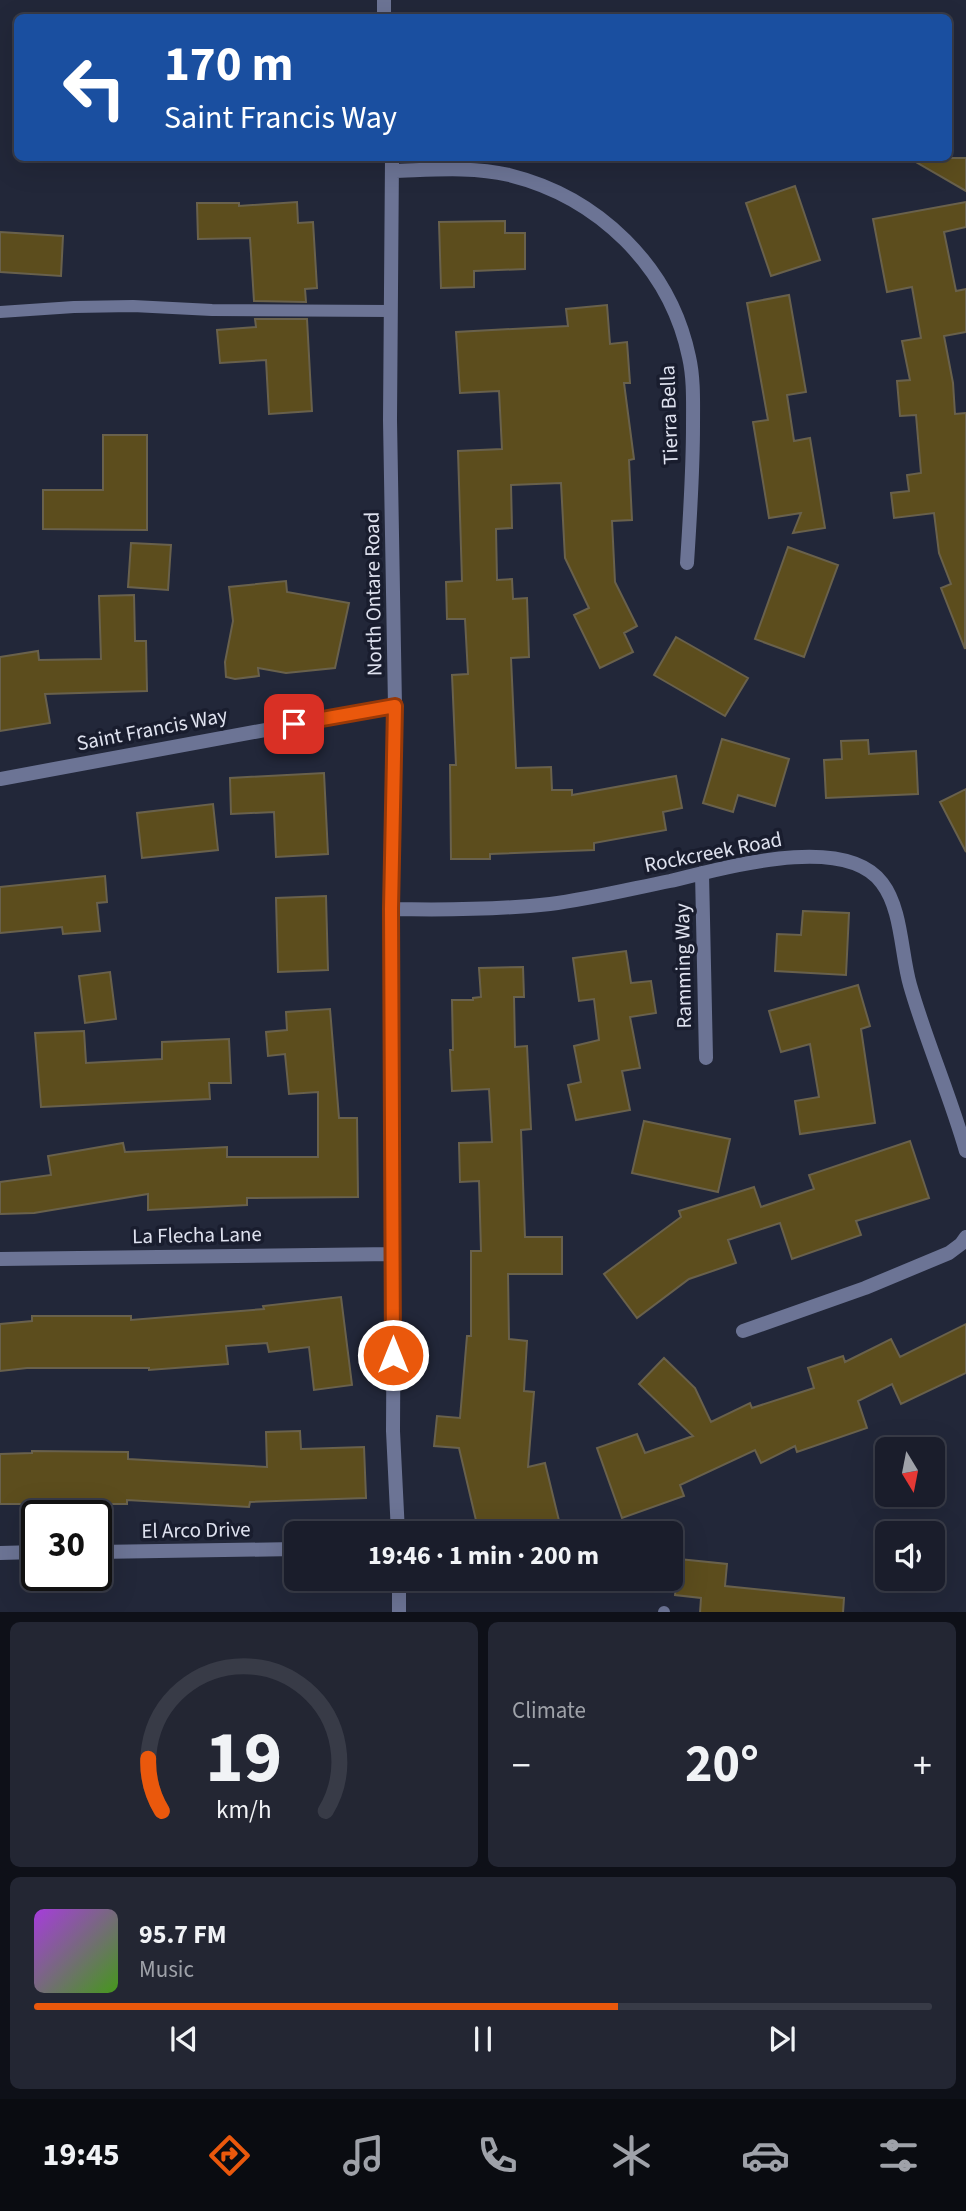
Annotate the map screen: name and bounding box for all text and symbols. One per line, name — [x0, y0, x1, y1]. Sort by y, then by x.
text: 170 m — [164, 30, 293, 100]
icon: left — [49, 42, 140, 133]
text: Saint Francis Way — [164, 95, 397, 141]
street label: Tierra Bella — [652, 365, 686, 465]
street label: North Ontare Road — [357, 512, 389, 676]
pin — [264, 694, 324, 754]
street label: Saint Francis Way — [74, 700, 230, 758]
icon: arrive — [275, 705, 313, 743]
street label: Rockcreek Road — [641, 824, 785, 880]
street label: Ramming Way — [667, 903, 699, 1029]
street label: La Flecha Lane — [132, 1219, 262, 1251]
position arrow — [356, 1318, 430, 1392]
north arrow — [875, 1437, 945, 1507]
map controls — [875, 1437, 945, 1591]
speed limit sign: 30 — [21, 1500, 112, 1591]
street label: El Arco Drive — [141, 1514, 251, 1546]
button: sound — [875, 1521, 945, 1591]
text: 19:46 · 1 min · 200 m — [368, 1537, 599, 1574]
text: Climate — [512, 1694, 586, 1727]
text: 19 — [206, 1706, 282, 1810]
text: 20° — [685, 1728, 759, 1802]
text: − — [512, 1739, 531, 1793]
text: + — [913, 1739, 932, 1793]
text: km/h — [216, 1791, 272, 1827]
text: 95.7 FM — [139, 1916, 227, 1953]
text: Music — [139, 1953, 194, 1986]
icon: previous — [165, 2020, 203, 2058]
icon: pause — [464, 2020, 502, 2058]
icon: next — [763, 2020, 801, 2058]
icon: directions — [205, 2131, 254, 2180]
icon: music — [339, 2131, 388, 2180]
icon: phone — [473, 2131, 522, 2180]
icon: climate — [607, 2131, 656, 2180]
icon: car — [741, 2131, 790, 2180]
icon: filters — [874, 2131, 923, 2180]
text: 19:45 — [42, 2132, 120, 2178]

